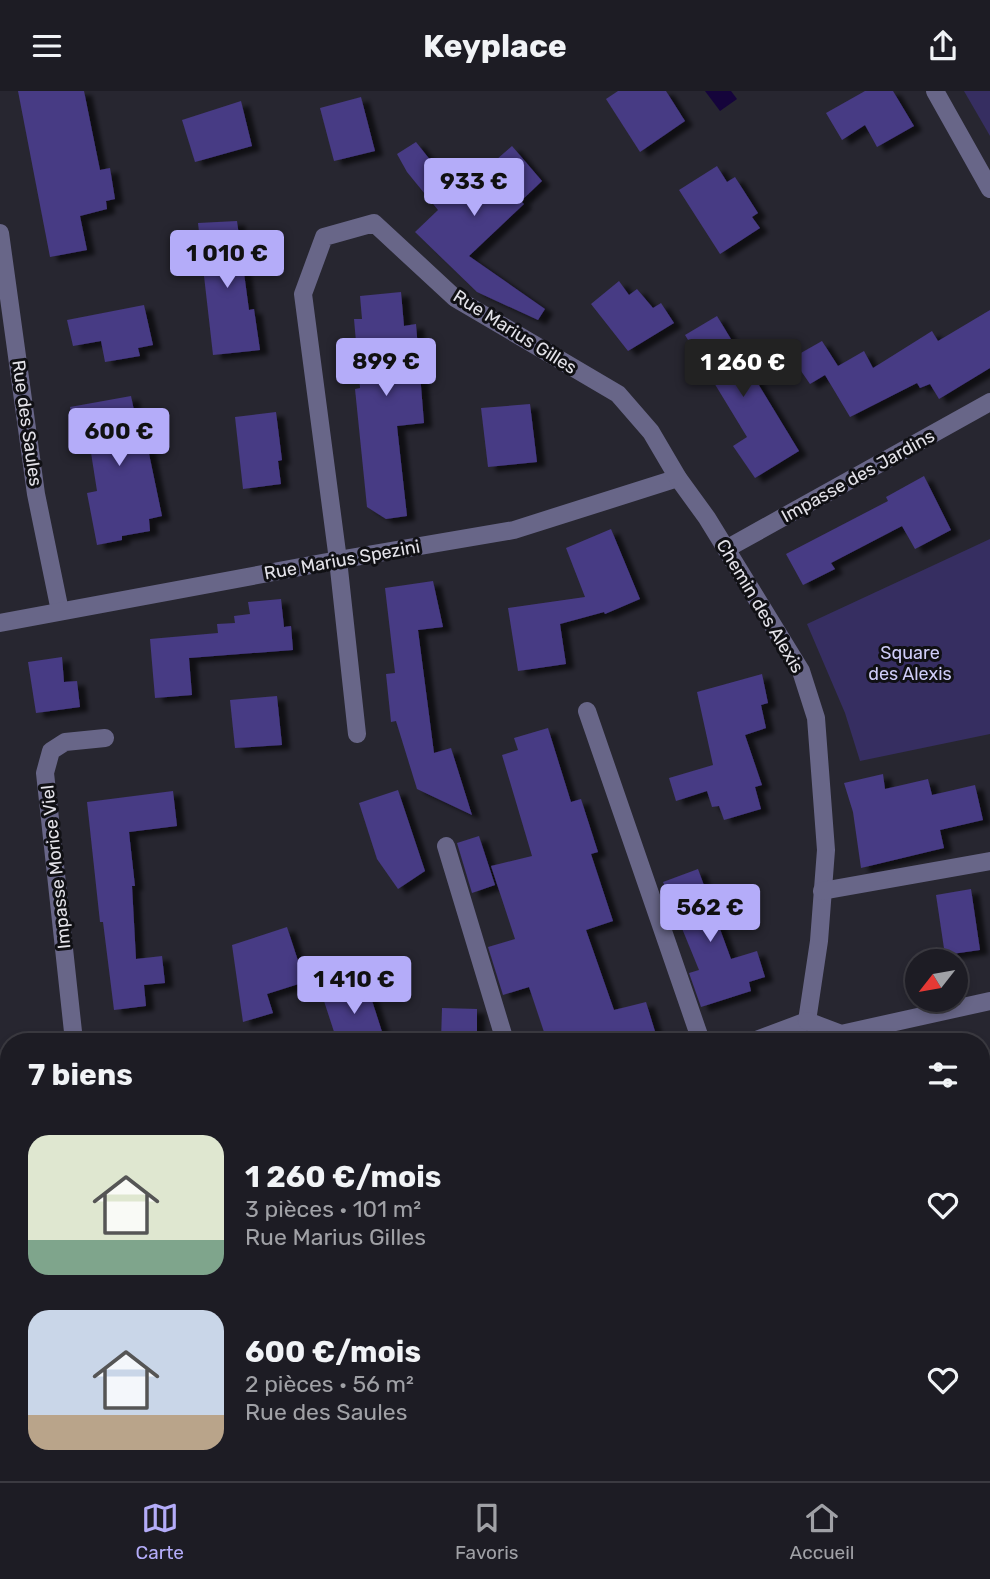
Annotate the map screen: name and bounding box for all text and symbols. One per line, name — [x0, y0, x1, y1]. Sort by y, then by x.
icon: menu — [28, 27, 66, 65]
text: Keyplace — [423, 27, 567, 65]
icon: share — [924, 27, 962, 65]
pin: 933 € — [425, 159, 523, 218]
text: 933 € — [440, 167, 508, 195]
pin: 1 010 € — [162, 231, 292, 290]
text: 1 010 € — [186, 239, 268, 267]
street label: Rue Marius Gilles — [449, 285, 581, 379]
pin: 899 € — [337, 338, 435, 398]
pin: 1 260 € — [678, 339, 808, 399]
text: 899 € — [352, 347, 420, 375]
text: 1 260 € — [701, 348, 785, 376]
street label: Rue des Saules — [7, 359, 47, 487]
pin: 600 € — [70, 409, 168, 468]
text: 600 € — [84, 417, 154, 445]
street label: Impasse des Jardins — [777, 425, 939, 527]
street label: Rue Marius Spezini — [262, 535, 422, 585]
street label: Chemin des Alexis — [711, 535, 809, 677]
park label: Square des Alexis — [868, 642, 952, 685]
street label: Impasse Morice Viel — [36, 784, 76, 950]
pin: 562 € — [661, 885, 759, 944]
text: 562 € — [676, 893, 744, 921]
north arrow — [905, 949, 968, 1011]
map controls — [905, 949, 968, 1012]
pin: 1 410 € — [289, 957, 419, 1016]
text: 1 410 € — [313, 965, 395, 993]
icon: filters — [924, 1056, 962, 1094]
text: 7 biens — [28, 1057, 133, 1093]
text: 1 260 €/mois — [245, 1159, 441, 1195]
icon: home — [84, 1163, 168, 1247]
icon: heart — [924, 1186, 962, 1224]
text: 3 pièces · 101 m² — [245, 1195, 421, 1223]
text: Rue Marius Gilles — [245, 1223, 426, 1251]
text: 600 €/mois — [245, 1334, 421, 1370]
icon: home — [84, 1338, 168, 1422]
icon: heart — [924, 1361, 962, 1399]
text: 2 pièces · 56 m² — [245, 1370, 414, 1398]
text: Rue des Saules — [245, 1398, 407, 1426]
tab: Carte — [136, 1499, 184, 1564]
tab: Favoris — [455, 1499, 518, 1564]
tab: Accueil — [790, 1499, 854, 1564]

